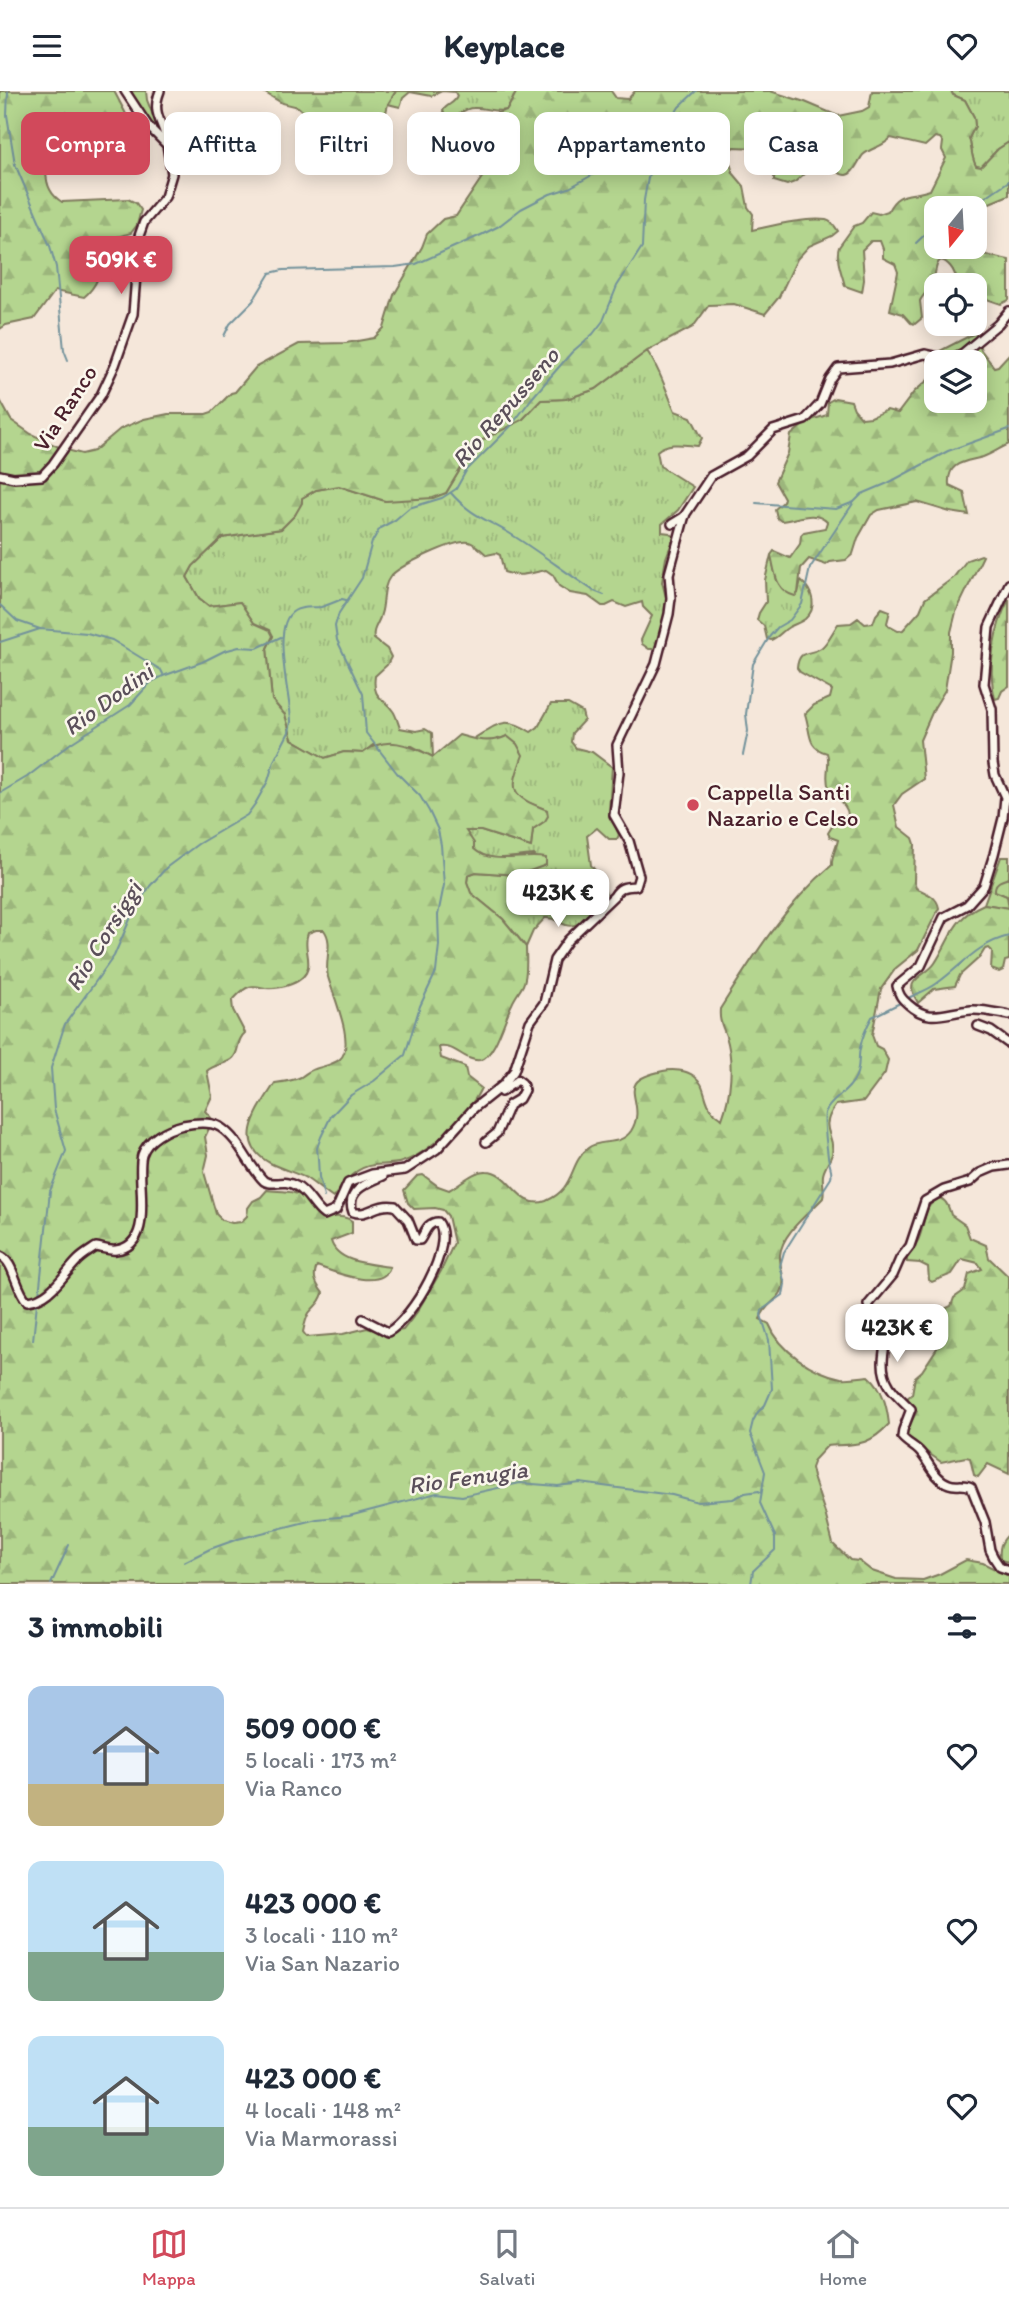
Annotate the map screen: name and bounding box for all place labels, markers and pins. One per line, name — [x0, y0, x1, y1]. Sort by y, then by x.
pin: 509K € — [64, 237, 178, 296]
place label: Cappella Santi Nazario e Celso — [707, 778, 858, 832]
marker: Cappella Santi Nazario e Celso — [685, 797, 701, 813]
pin: 423K € — [501, 869, 615, 929]
pin: 423K € — [840, 1305, 954, 1364]

